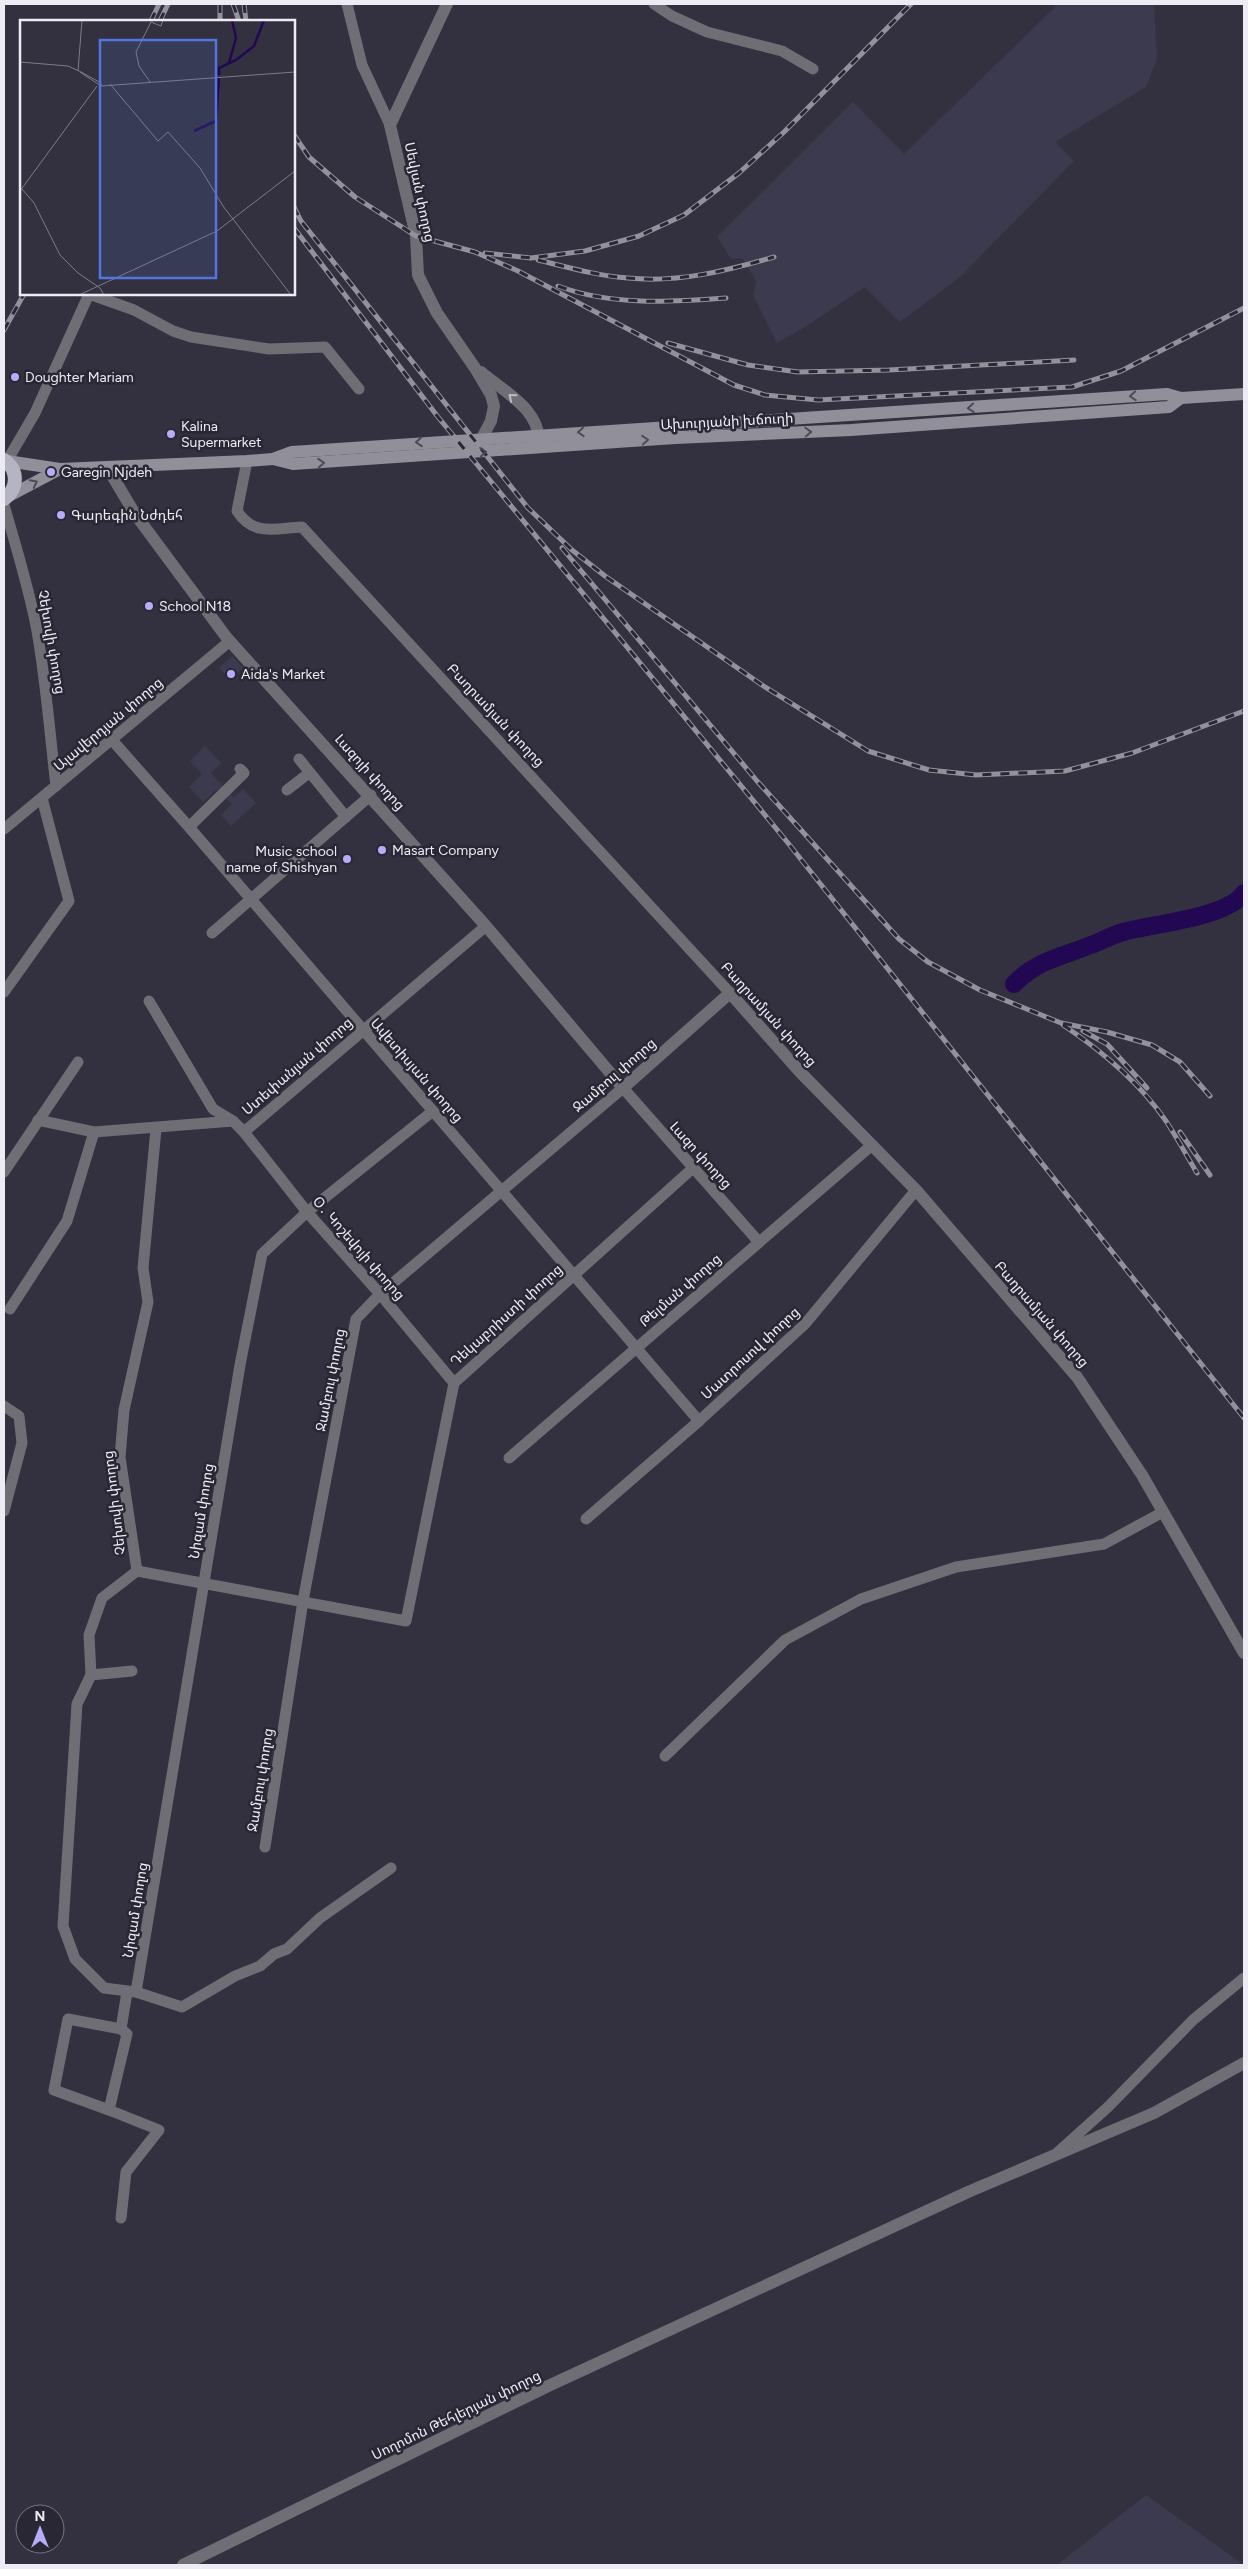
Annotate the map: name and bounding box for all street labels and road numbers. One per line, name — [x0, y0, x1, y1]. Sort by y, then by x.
street label: Սեվյան փողոց — [401, 140, 438, 244]
street label: Ախուրյանի խճուղի — [660, 410, 794, 433]
street label: Չեխովի փողոց — [34, 589, 69, 695]
street label: Բաղրամյան փողոց — [443, 660, 548, 770]
street label: Ալավերդյան փողոց — [50, 674, 166, 775]
street label: Լազոյի փողոց — [331, 731, 408, 814]
street label: Բաղրամյան փողոց — [717, 959, 820, 1070]
street label: Ստեփանյան փողոց — [239, 1014, 356, 1119]
street label: Ավետիսյան փողոց — [367, 1015, 467, 1126]
street label: Ջամբուլ փողոց — [569, 1035, 659, 1116]
street label: Լազո փողոց — [666, 1118, 735, 1192]
street label: Օ․ Կոշեվոյի փողոց — [309, 1193, 408, 1304]
street label: Թելման փողոց — [636, 1250, 725, 1330]
street label: Բաղրամյան փողոց — [991, 1258, 1092, 1371]
street label: Դեկաբրիստի փողոց — [447, 1261, 566, 1370]
street label: Մատրոսով փողոց — [698, 1303, 803, 1403]
street label: Ջամբուլ փողոց — [312, 1327, 349, 1433]
street label: Չեխովի փողոց — [100, 1450, 129, 1556]
street label: Նիզամ փողոց — [186, 1462, 217, 1560]
street label: Ջամբուլ փողոց — [244, 1727, 277, 1833]
street label: Նիզամ փողոց — [120, 1861, 151, 1959]
street label: Սողոմոն Թեհլերյան փողոց — [369, 2367, 544, 2464]

